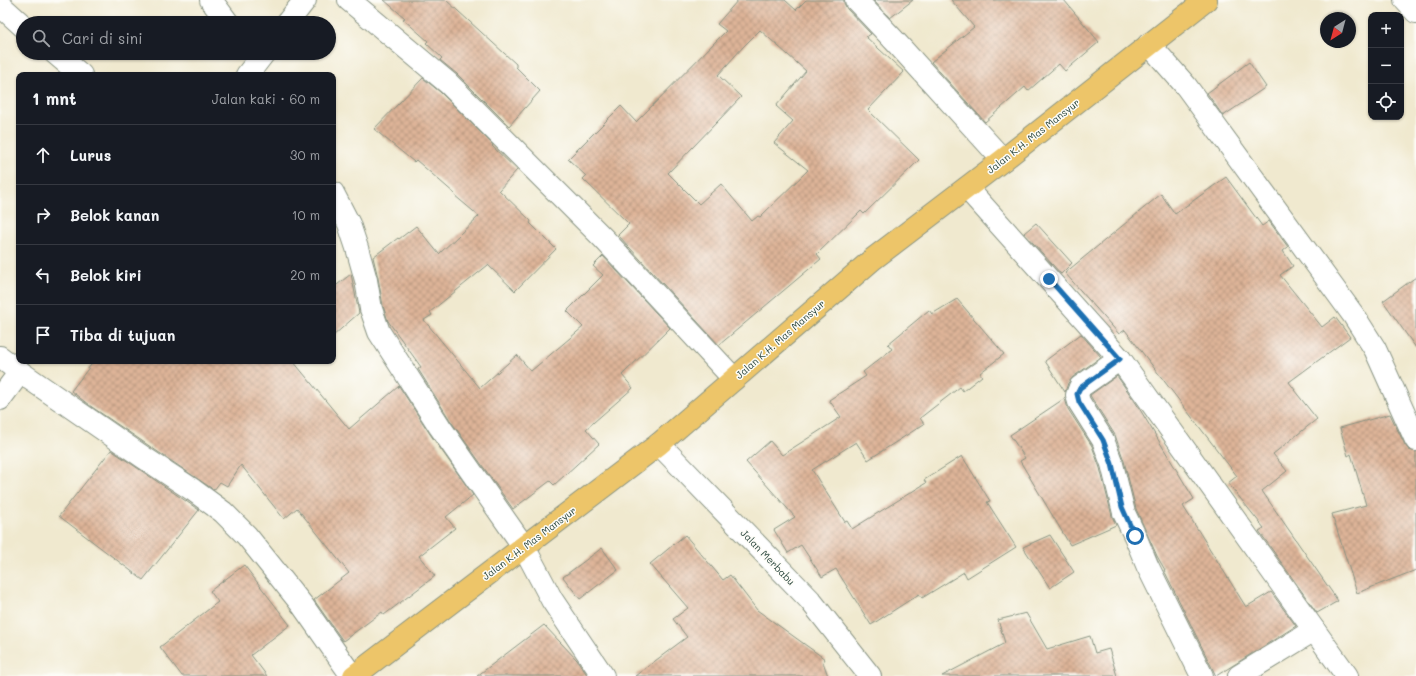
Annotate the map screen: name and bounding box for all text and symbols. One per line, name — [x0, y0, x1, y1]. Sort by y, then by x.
north arrow — [1320, 12, 1356, 48]
map controls — [1368, 12, 1404, 120]
button: + — [1368, 12, 1404, 48]
search box — [16, 16, 336, 60]
icon: search — [30, 27, 52, 49]
text: Cari di sini — [62, 28, 143, 48]
button: − — [1368, 48, 1404, 84]
button: locate — [1368, 84, 1404, 120]
text: 1 mnt — [32, 87, 76, 109]
text: Jalan kaki · 60 m — [212, 90, 320, 107]
street label: Jalan K.H. Mas Mansyur — [984, 95, 1082, 177]
icon: ahead — [32, 144, 54, 166]
text: Lurus — [70, 145, 111, 165]
text: 30 m — [290, 146, 320, 163]
icon: right — [32, 204, 54, 226]
text: Belok kanan — [70, 205, 159, 225]
text: 10 m — [292, 206, 320, 223]
icon: left — [32, 264, 54, 286]
text: Belok kiri — [70, 265, 142, 285]
text: 20 m — [290, 266, 320, 283]
route end — [1040, 270, 1058, 288]
street label: Jalan K.H. Mas Mansyur — [732, 296, 828, 382]
icon: arrive — [32, 324, 54, 346]
text: Tiba di tujuan — [70, 325, 175, 345]
street label: Jalan K.H. Mas Mansyur — [479, 503, 579, 583]
street label: Jalan Merbabu — [738, 526, 798, 588]
route start — [1126, 527, 1144, 545]

